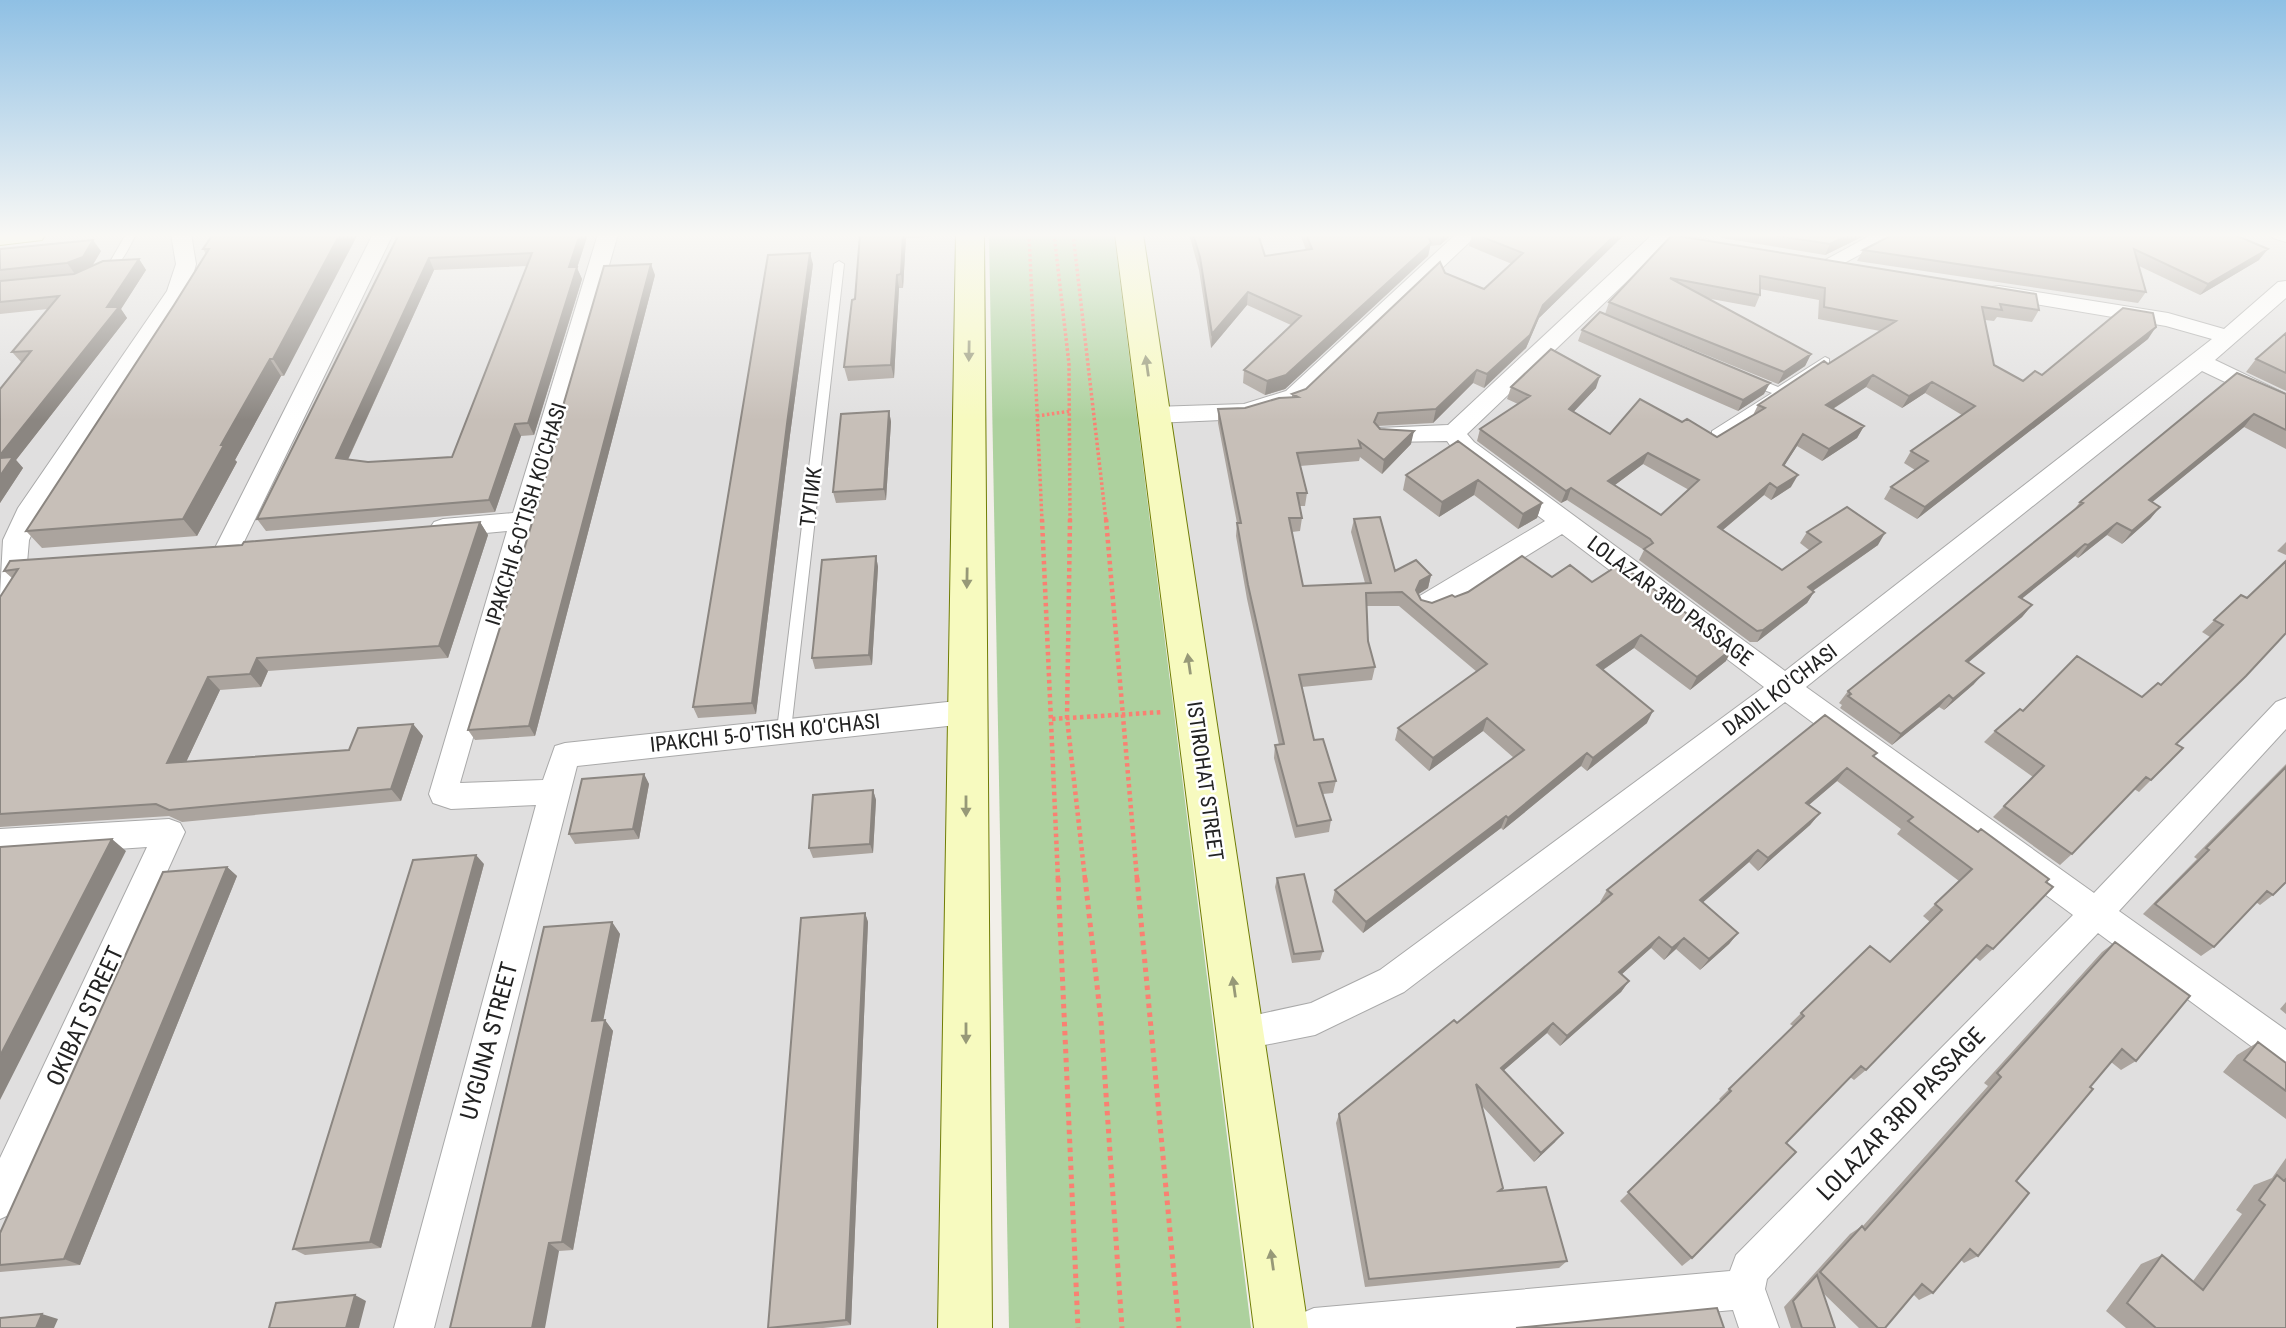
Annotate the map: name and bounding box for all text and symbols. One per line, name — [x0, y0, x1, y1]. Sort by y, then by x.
one-way arrow — [963, 340, 975, 362]
one-way arrow — [1142, 355, 1153, 377]
street label: IPAKCHI 6-O'TISH KO'CHASI — [481, 400, 571, 628]
street label: ТУПИК — [795, 465, 827, 528]
street label: LOLAZAR 3RD PASSAGE — [1583, 531, 1757, 671]
one-way arrow — [961, 568, 973, 590]
street label: DADIL KO'CHASI — [1718, 639, 1842, 741]
one-way arrow — [1183, 653, 1194, 675]
street label: ISTIROHAT STREET — [1182, 700, 1228, 862]
street label: IPAKCHI 5-O'TISH KO'CHASI — [649, 709, 881, 757]
one-way arrow — [960, 795, 972, 817]
street label: OKIBAT STREET — [40, 942, 130, 1090]
street label: UYGUNA STREET — [455, 959, 523, 1123]
one-way arrow — [1228, 975, 1239, 997]
street label: LOLAZAR 3RD PASSAGE — [1811, 1022, 1991, 1206]
one-way arrow — [960, 1023, 972, 1045]
one-way arrow — [1266, 1249, 1277, 1271]

